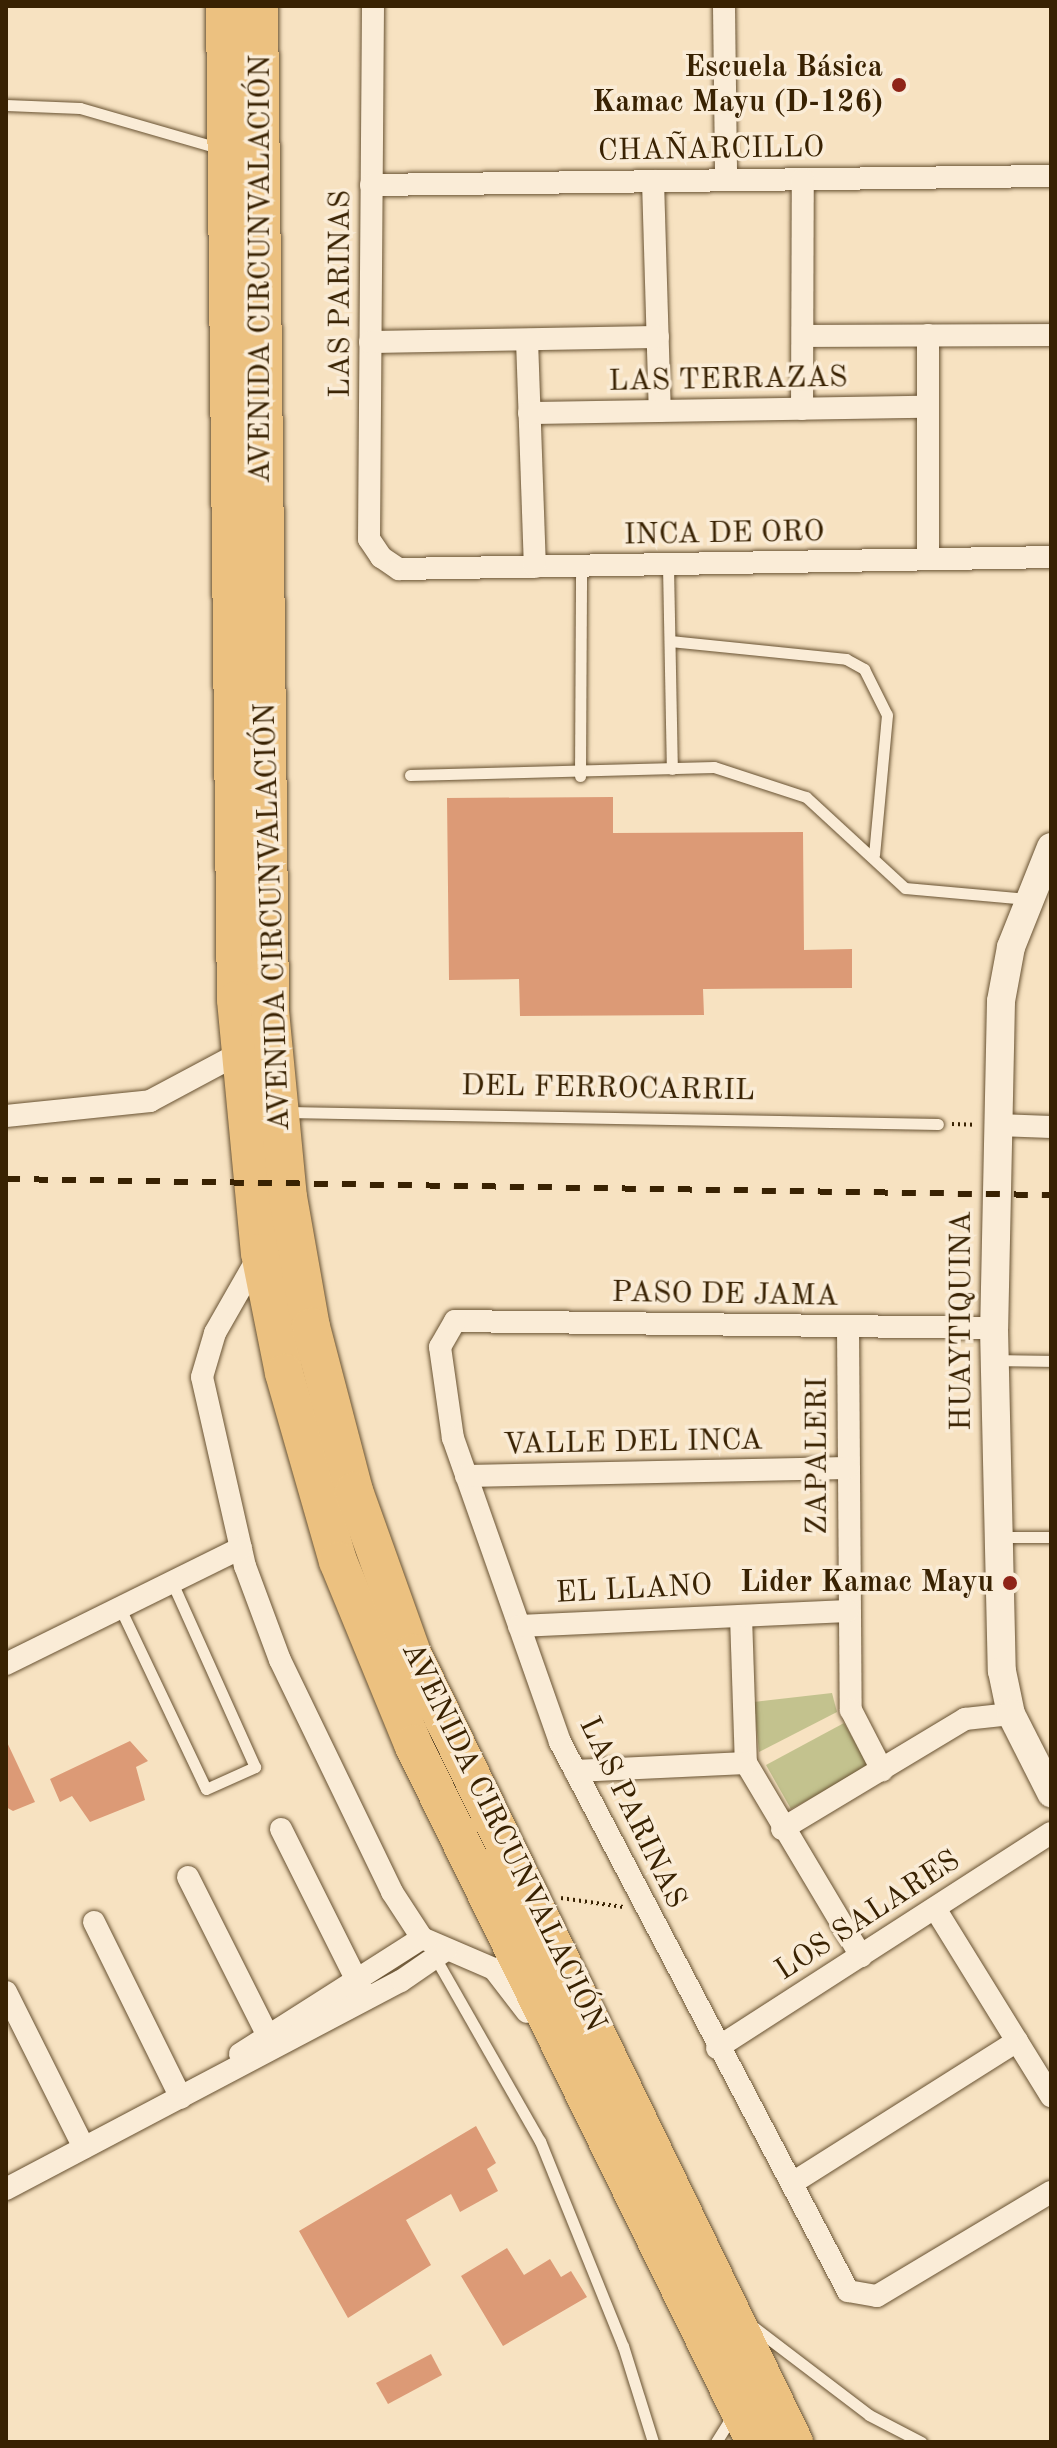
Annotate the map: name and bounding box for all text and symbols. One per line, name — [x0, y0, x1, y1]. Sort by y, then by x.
place label: Escuela Básica Kamac Mayu (D-126) — [592, 50, 883, 120]
street label: AVENIDA CIRCUNVALACIÓN — [243, 55, 279, 483]
marker: Escuela Básica Kamac Mayu (D-126) — [890, 76, 908, 94]
street label: CHAÑARCILLO — [598, 130, 824, 170]
street label: LAS PARINAS — [323, 190, 359, 398]
street label: LAS TERRAZAS — [608, 360, 848, 400]
street label: INCA DE ORO — [623, 514, 825, 554]
street label: AVENIDA CIRCUNVALACIÓN — [248, 702, 298, 1132]
street label: DEL FERROCARRIL — [461, 1068, 755, 1110]
street label: HUAYTIQUINA — [944, 1211, 980, 1431]
street label: PASO DE JAMA — [611, 1275, 839, 1315]
street label: ZAPALERI — [800, 1377, 836, 1535]
street label: VALLE DEL INCA — [503, 1423, 763, 1463]
place label: Lider Kamac Mayu — [740, 1565, 994, 1601]
street label: EL LLANO — [555, 1568, 713, 1612]
marker: Lider Kamac Mayu — [1001, 1574, 1019, 1592]
street label: AVENIDA CIRCUNVALACIÓN — [393, 1636, 613, 2038]
street label: LAS PARINAS — [570, 1712, 694, 1914]
street label: LOS SALARES — [769, 1843, 967, 1989]

